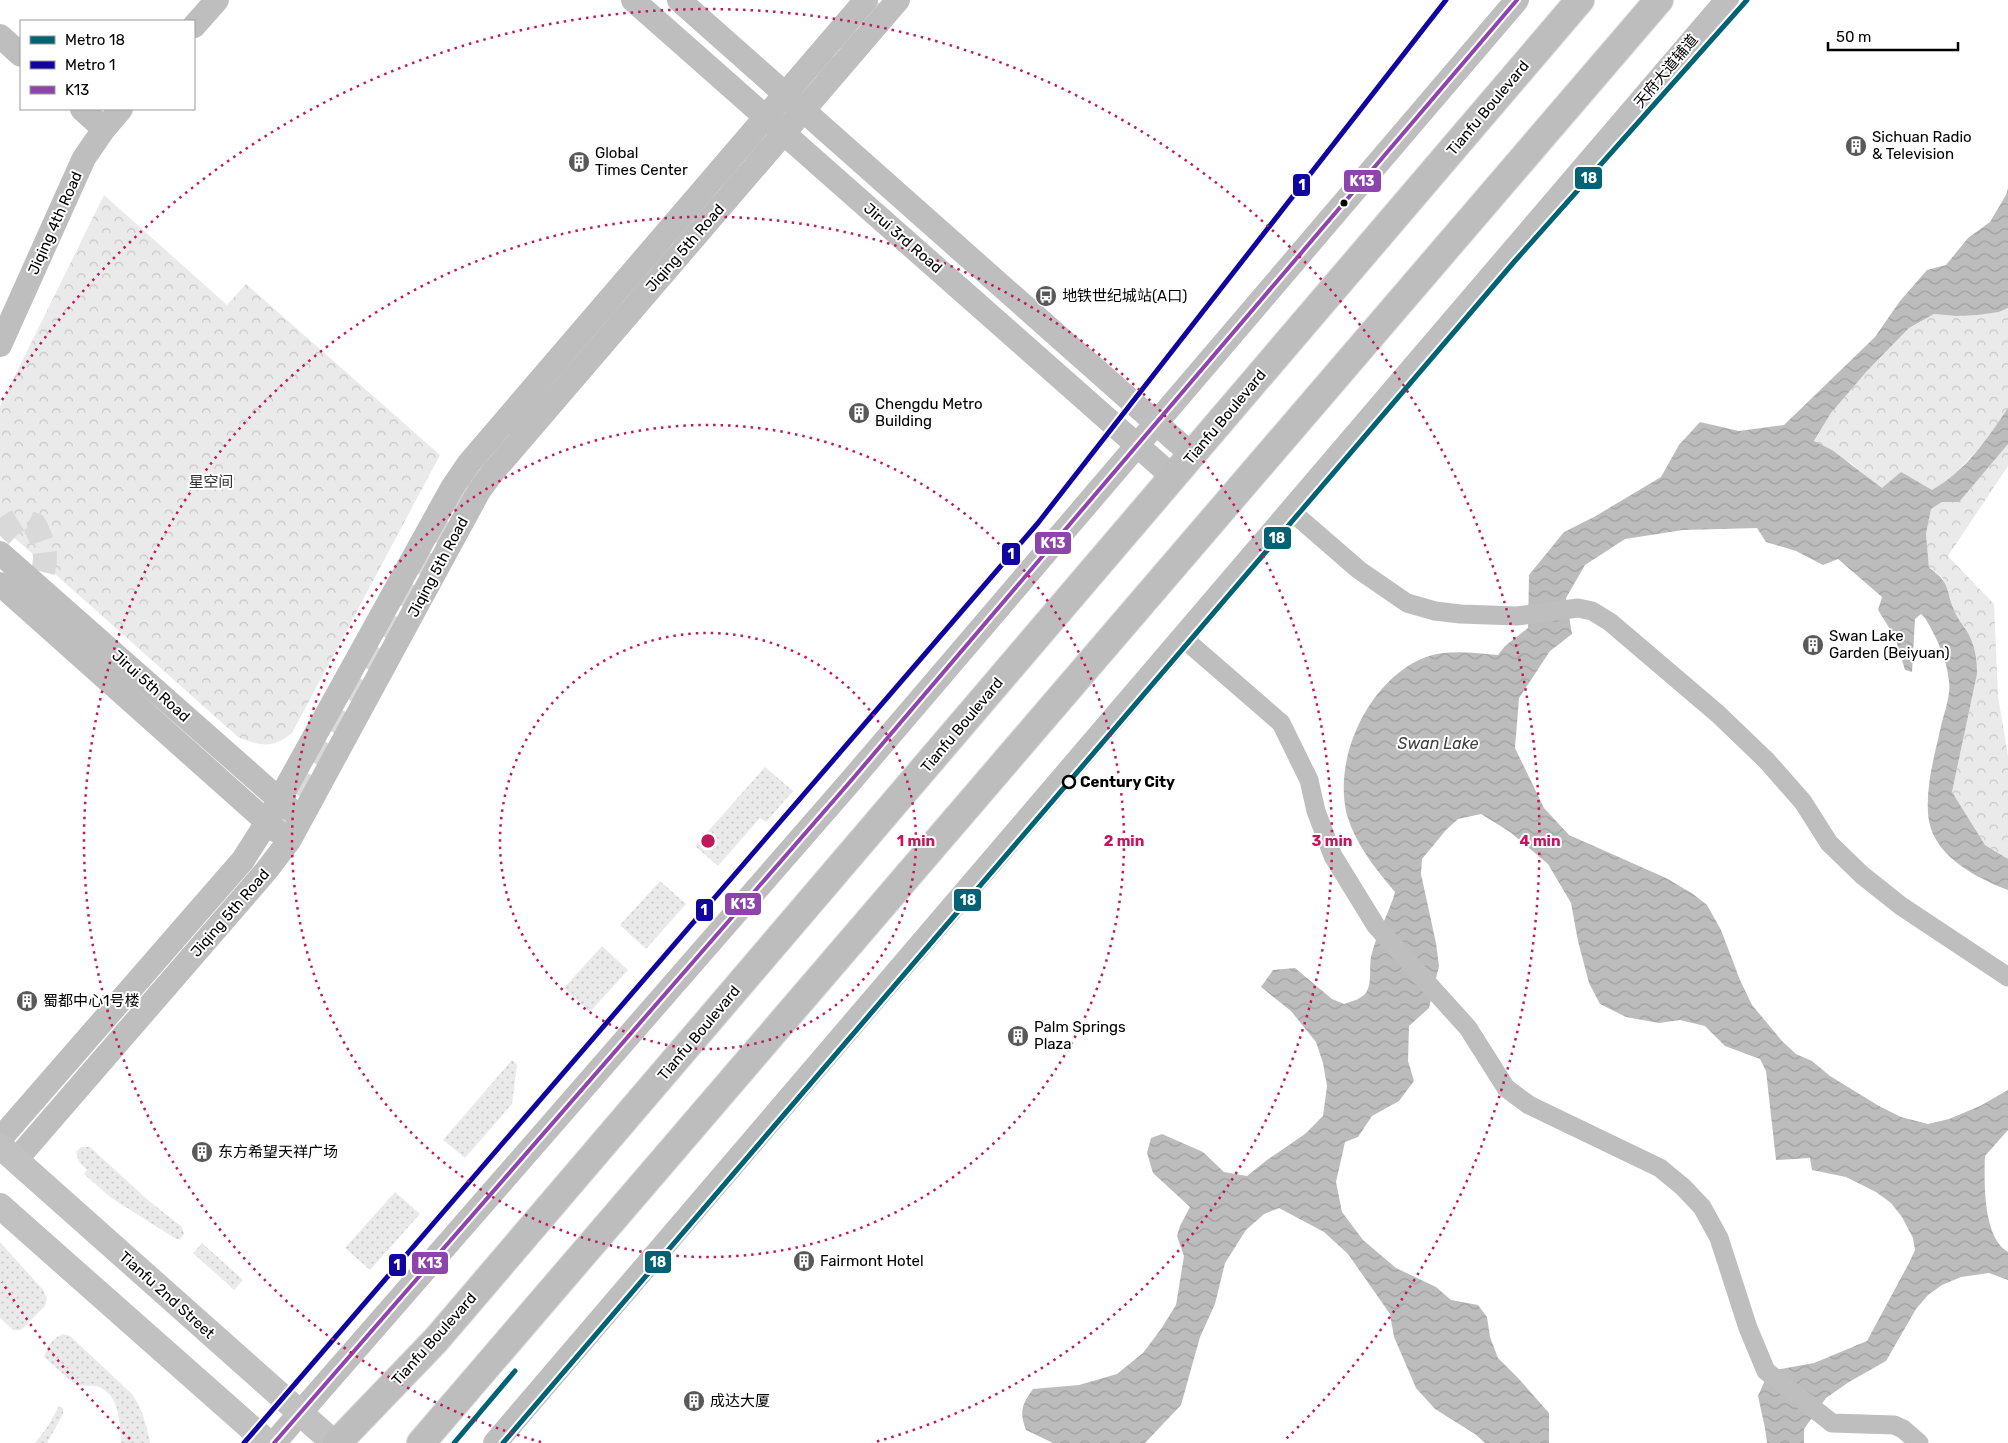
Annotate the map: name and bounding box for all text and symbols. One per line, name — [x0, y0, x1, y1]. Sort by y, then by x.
legend — [20, 20, 195, 110]
scale bar — [1828, 20, 1958, 52]
text: 50 m — [1836, 28, 1871, 46]
text: Metro 18 — [65, 31, 125, 49]
street label: 天府大道辅道 — [1630, 31, 1702, 111]
text: Metro 1 — [65, 56, 115, 74]
street label: Tianfu Boulevard — [1443, 57, 1533, 159]
text: K13 — [65, 81, 89, 99]
place label: Sichuan Radio & Television — [1872, 128, 1972, 163]
building icon: Sichuan Radio & Television — [1844, 134, 1868, 158]
place label: Global Times Center — [595, 144, 688, 179]
building icon: Global Times Center — [567, 150, 591, 174]
line badge: 18 — [1574, 166, 1603, 190]
street label: Jiqing 4th Road — [24, 169, 86, 277]
line badge: K13 — [1343, 169, 1382, 193]
text: 18 — [1581, 170, 1597, 187]
line badge: 1 — [1292, 173, 1311, 197]
text: K13 — [1349, 173, 1375, 190]
text: 1 — [1299, 177, 1306, 194]
unlabelled marker — [1339, 198, 1349, 208]
street label: Jirui 3rd Road — [860, 199, 946, 277]
street label: Jiqing 5th Road — [642, 200, 728, 296]
bus stop icon: 地铁世纪城站(A口) — [1034, 284, 1058, 308]
place label: 地铁世纪城站(A口) — [1062, 287, 1187, 305]
street label: Tianfu Boulevard — [1180, 366, 1270, 468]
place label: Chengdu Metro Building — [875, 395, 983, 430]
building icon: Chengdu Metro Building — [847, 401, 871, 425]
park label: 星空间 — [188, 473, 234, 491]
street label: Jiqing 5th Road — [404, 514, 472, 620]
line badge: 18 — [1263, 526, 1292, 550]
text: 18 — [1269, 530, 1285, 547]
line badge: K13 — [1034, 531, 1072, 555]
text: K13 — [1040, 535, 1066, 552]
line badge: 1 — [1001, 542, 1021, 566]
text: 1 — [1008, 546, 1015, 563]
place label: Swan Lake Garden (Beiyuan) — [1829, 627, 1950, 662]
building icon: Swan Lake Garden (Beiyuan) — [1801, 633, 1825, 657]
street label: Jirui 5th Road — [108, 646, 194, 726]
street label: Tianfu Boulevard — [917, 674, 1007, 776]
water label: Swan Lake — [1398, 734, 1479, 753]
place label: Century City — [1080, 773, 1175, 791]
marker: Century City — [1062, 775, 1076, 789]
centre of rings — [699, 832, 717, 850]
text: 1 min — [897, 832, 935, 850]
text: 2 min — [1104, 832, 1144, 850]
text: 3 min — [1312, 832, 1352, 850]
text: 4 min — [1519, 832, 1561, 850]
street label: Jiqing 5th Road — [187, 865, 273, 961]
line badge: 18 — [953, 888, 982, 912]
line badge: K13 — [724, 892, 762, 916]
text: 18 — [960, 892, 976, 909]
text: K13 — [730, 896, 756, 913]
line badge: 1 — [695, 898, 714, 922]
text: 1 — [701, 902, 708, 919]
street label: Tianfu Boulevard — [654, 982, 744, 1084]
building icon: 蜀都中心1号楼 — [15, 989, 39, 1013]
place label: 蜀都中心1号楼 — [43, 992, 139, 1010]
place label: Palm Springs Plaza — [1034, 1018, 1126, 1053]
building icon: Palm Springs Plaza — [1006, 1024, 1030, 1048]
building icon: 东方希望天祥广场 — [190, 1140, 214, 1164]
place label: 东方希望天祥广场 — [218, 1143, 338, 1161]
street label: Tianfu 2nd Street — [116, 1248, 218, 1343]
building icon: Fairmont Hotel — [792, 1249, 816, 1273]
line badge: 18 — [644, 1250, 672, 1274]
line badge: K13 — [411, 1251, 449, 1275]
place label: Fairmont Hotel — [820, 1252, 924, 1270]
line badge: 1 — [388, 1253, 407, 1277]
text: 18 — [650, 1254, 666, 1271]
text: K13 — [417, 1255, 443, 1272]
text: 1 — [394, 1257, 401, 1274]
street label: Tianfu Boulevard — [388, 1289, 480, 1389]
building icon: 成达大厦 — [682, 1389, 706, 1413]
place label: 成达大厦 — [710, 1392, 770, 1410]

